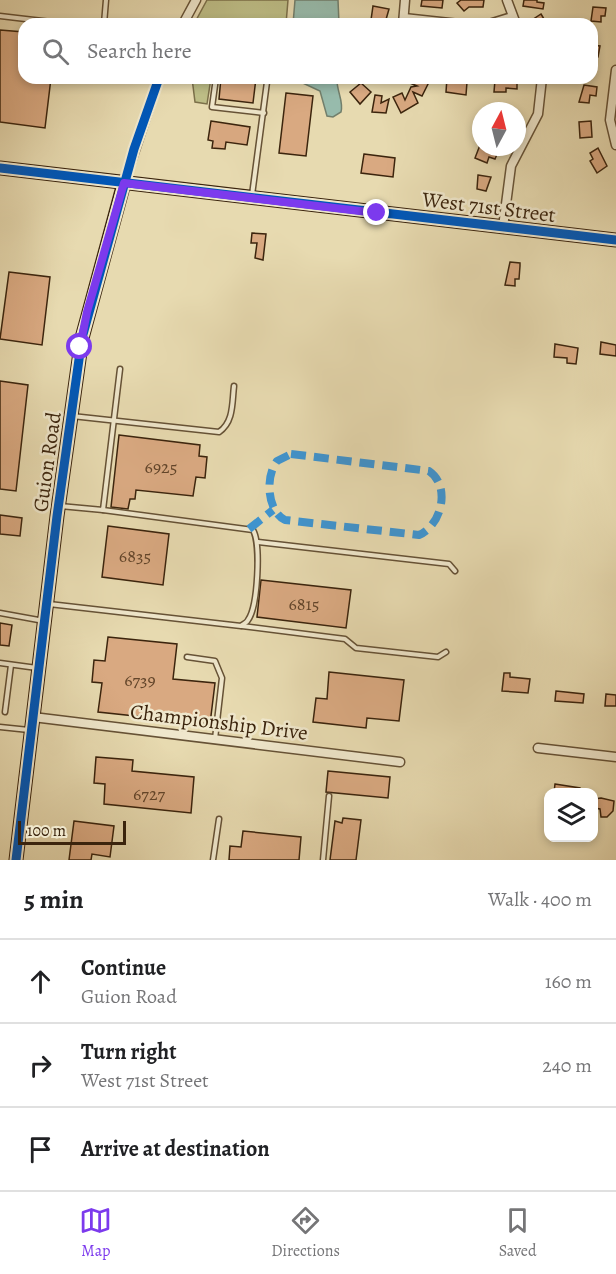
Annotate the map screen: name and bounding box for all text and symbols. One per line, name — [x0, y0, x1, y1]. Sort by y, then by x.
search box — [18, 18, 598, 84]
icon: search — [39, 35, 72, 68]
text: Search here — [87, 36, 192, 66]
north arrow — [472, 102, 526, 156]
street label: West 71st Street — [420, 185, 557, 229]
route end — [363, 199, 389, 225]
route start — [66, 333, 92, 359]
street label: Guion Road — [26, 409, 68, 514]
house number: 6925 — [145, 455, 177, 479]
house number: 6835 — [119, 544, 151, 568]
house number: 6815 — [289, 592, 319, 616]
house number: 6739 — [124, 668, 156, 692]
street label: Championship Drive — [129, 697, 309, 747]
house number: 6727 — [133, 782, 165, 806]
map controls — [544, 788, 598, 842]
button: layers — [544, 788, 598, 842]
scale bar — [18, 818, 126, 846]
text: 100 m — [27, 820, 66, 842]
text: 5 min — [24, 882, 84, 917]
text: Walk · 400 m — [488, 886, 592, 913]
text: Continue — [81, 953, 166, 983]
icon: ahead — [24, 965, 57, 998]
text: 160 m — [545, 968, 592, 995]
text: Guion Road — [81, 983, 177, 1010]
text: Turn right — [81, 1037, 177, 1067]
icon: right — [24, 1049, 57, 1082]
text: 240 m — [542, 1052, 592, 1079]
text: West 71st Street — [81, 1067, 209, 1094]
icon: arrive — [24, 1133, 57, 1166]
text: Arrive at destination — [81, 1134, 270, 1164]
tab: Map — [79, 1204, 112, 1262]
tab: Directions — [271, 1204, 340, 1262]
tab: Saved — [499, 1204, 537, 1262]

